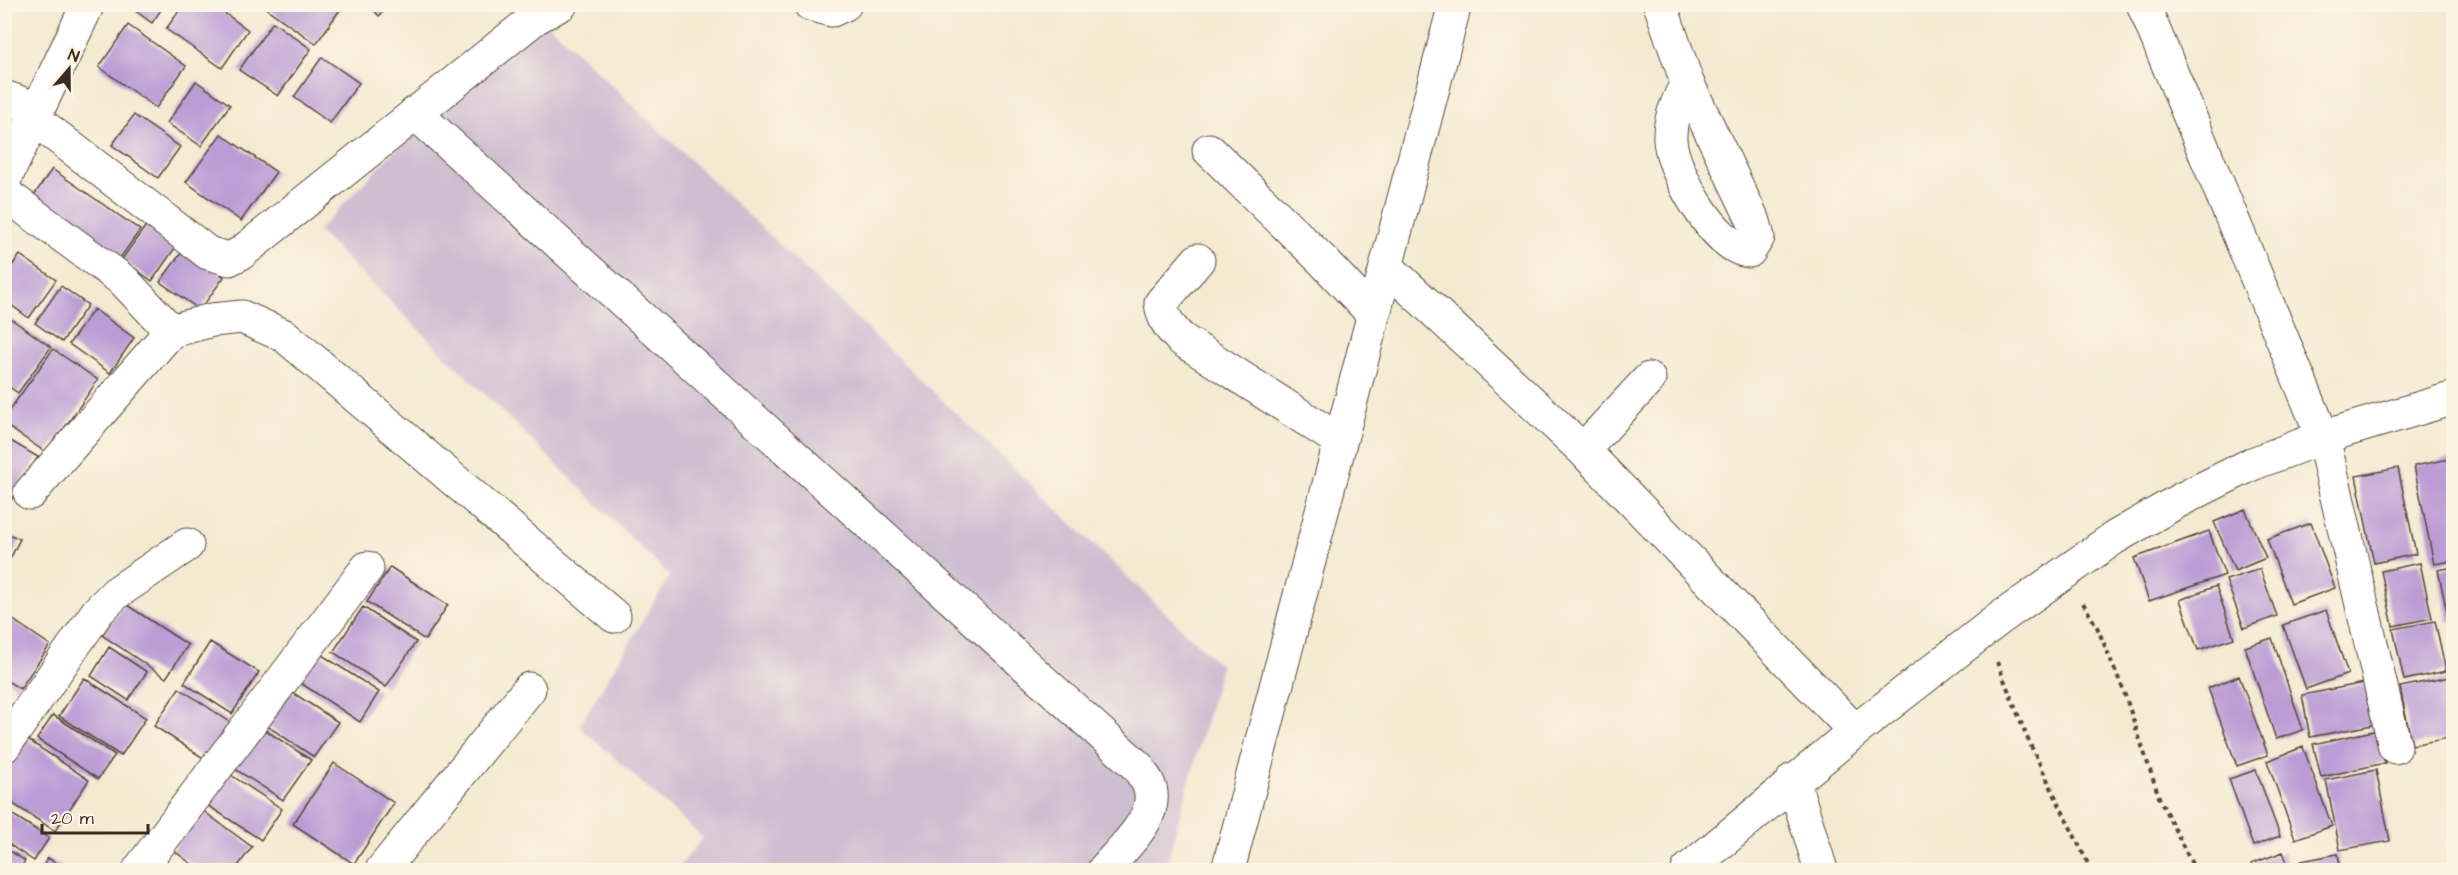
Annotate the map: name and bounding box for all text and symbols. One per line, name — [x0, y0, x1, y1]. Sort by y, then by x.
north arrow — [39, 39, 99, 99]
text: N — [65, 44, 82, 68]
scale bar — [42, 797, 148, 835]
text: 20 m — [51, 806, 94, 831]

